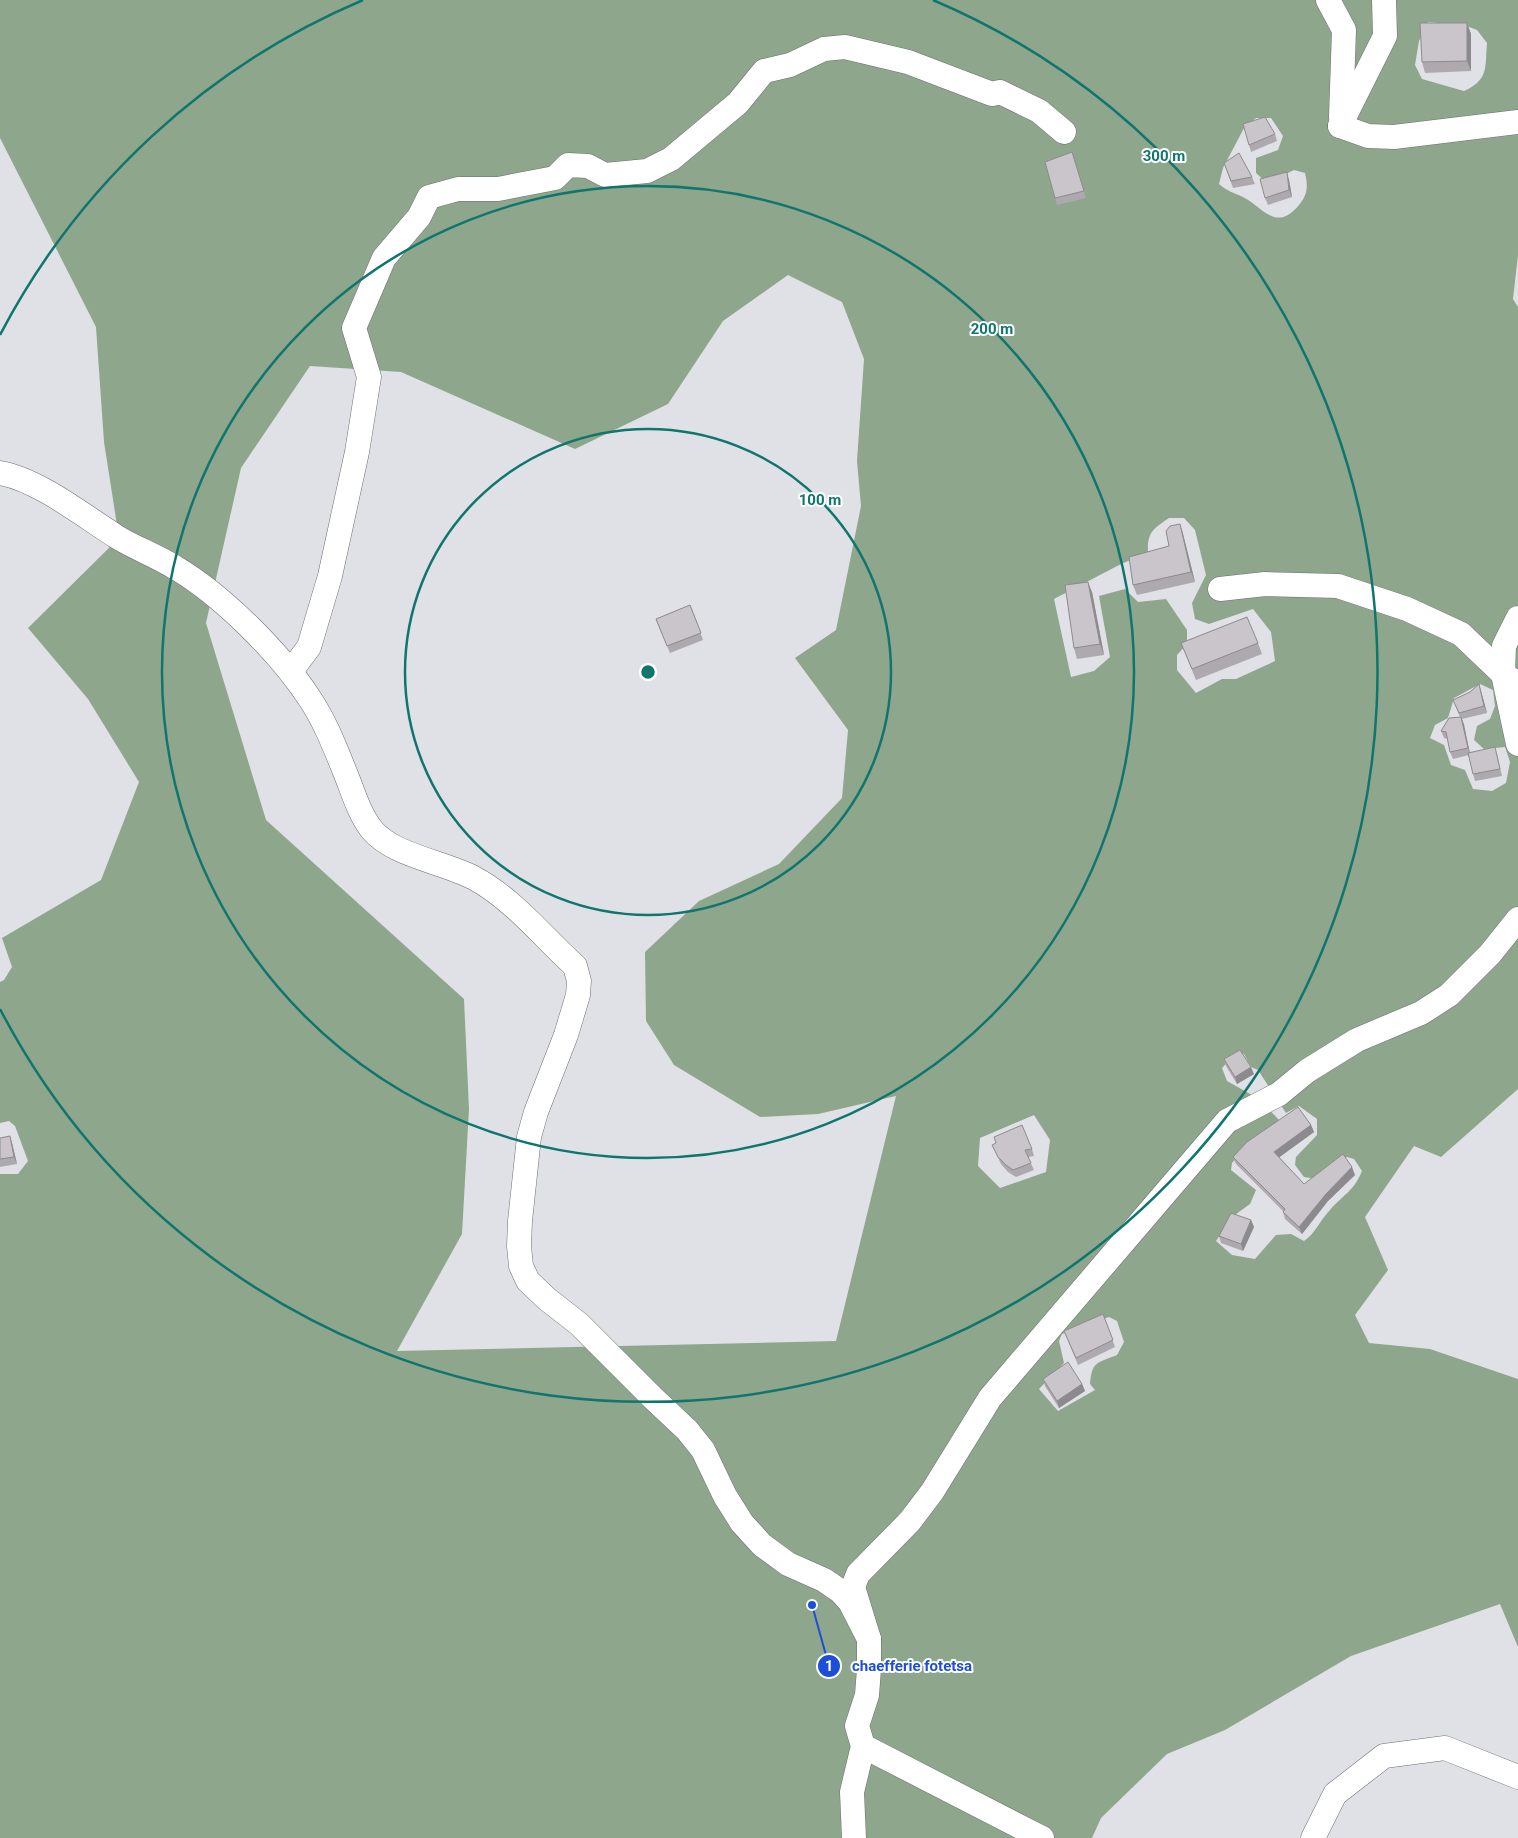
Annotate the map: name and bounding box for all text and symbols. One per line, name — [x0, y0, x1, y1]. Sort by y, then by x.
text: 300 m — [1143, 147, 1185, 165]
text: 200 m — [971, 320, 1013, 338]
text: 100 m — [799, 491, 841, 509]
centre of rings — [639, 663, 657, 681]
callout: chaefferie fotetsa — [817, 1651, 982, 1681]
text: 1 — [825, 1657, 833, 1675]
text: chaefferie fotetsa — [852, 1657, 972, 1675]

